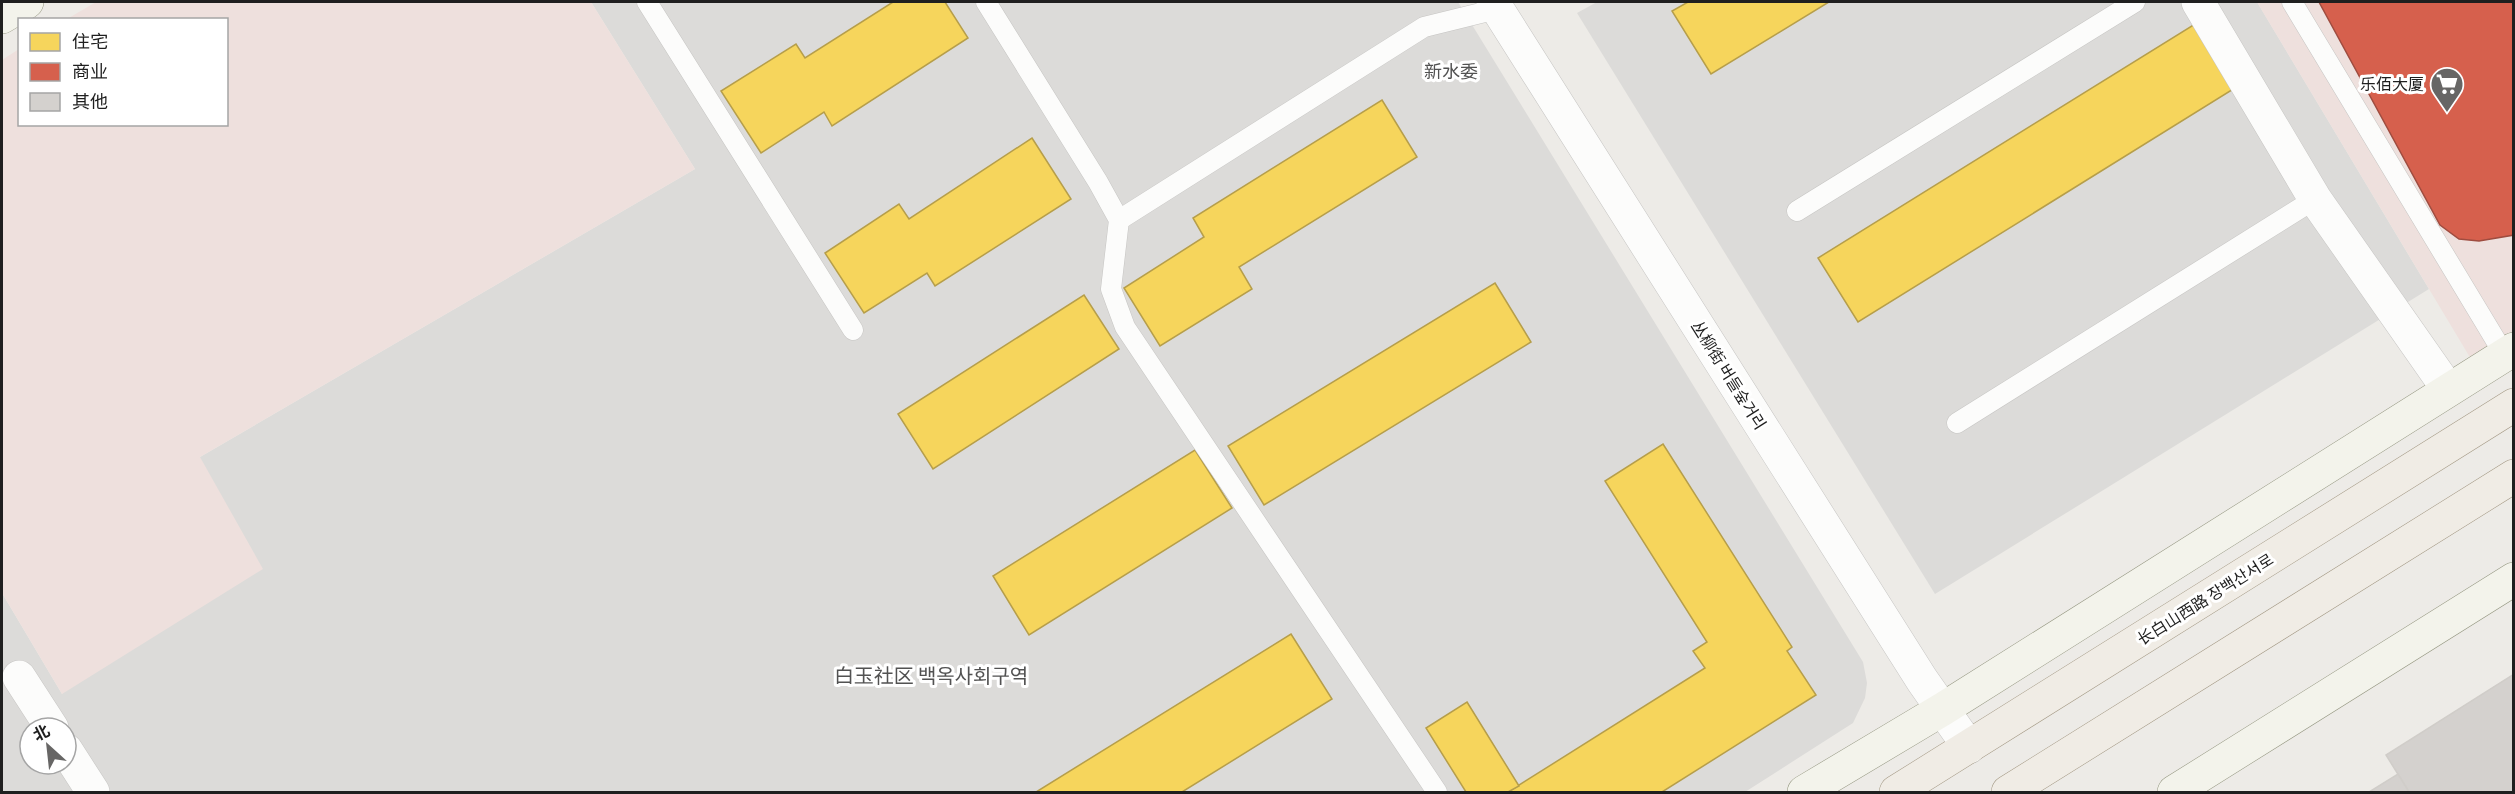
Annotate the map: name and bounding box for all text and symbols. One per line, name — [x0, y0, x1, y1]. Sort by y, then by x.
legend — [18, 18, 228, 126]
text: 住宅 — [72, 30, 108, 55]
text: 商业 — [72, 60, 108, 85]
district label: 新水委 — [1424, 60, 1478, 85]
supermarket icon: 乐佰大厦 — [2429, 66, 2465, 113]
place label: 乐佰大厦 — [2360, 74, 2424, 96]
text: 其他 — [72, 90, 108, 115]
street label: 丛柳街 버들숲거리 — [1686, 317, 1771, 434]
street label: 长白山西路 장백산서로 — [2133, 549, 2278, 651]
district label: 白玉社区 백옥사회구역 — [834, 663, 1028, 691]
north arrow — [18, 716, 78, 776]
text: 北 — [30, 720, 54, 747]

